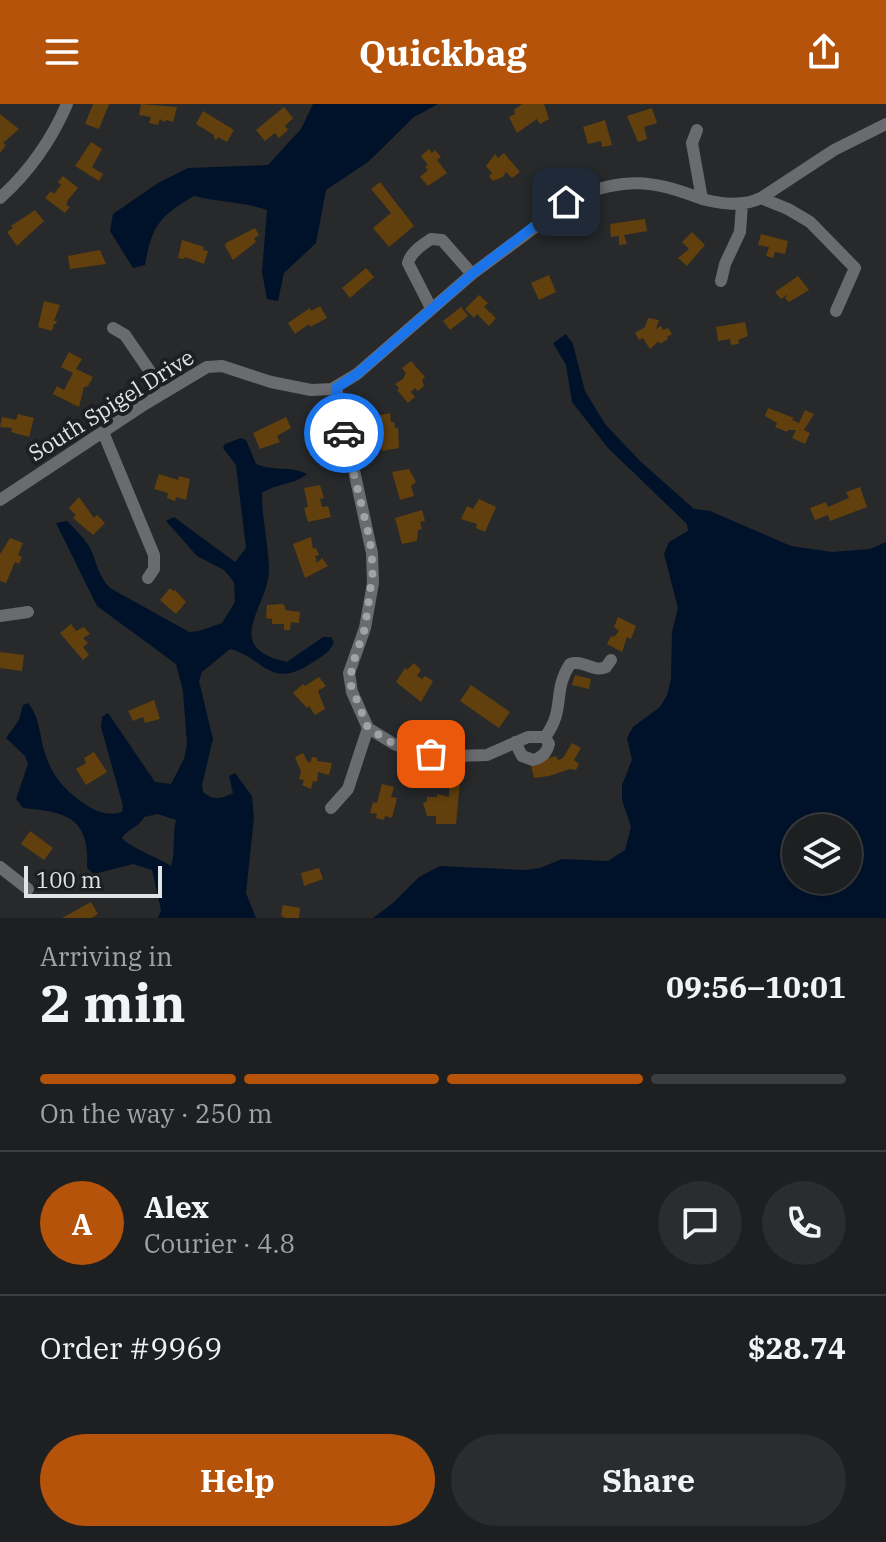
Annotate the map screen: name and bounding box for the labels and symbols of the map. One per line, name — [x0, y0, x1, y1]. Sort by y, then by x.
pin — [532, 168, 600, 236]
street label: South Spigel Drive — [23, 342, 199, 467]
courier — [304, 393, 384, 473]
pin — [397, 720, 465, 788]
scale bar — [24, 862, 162, 898]

